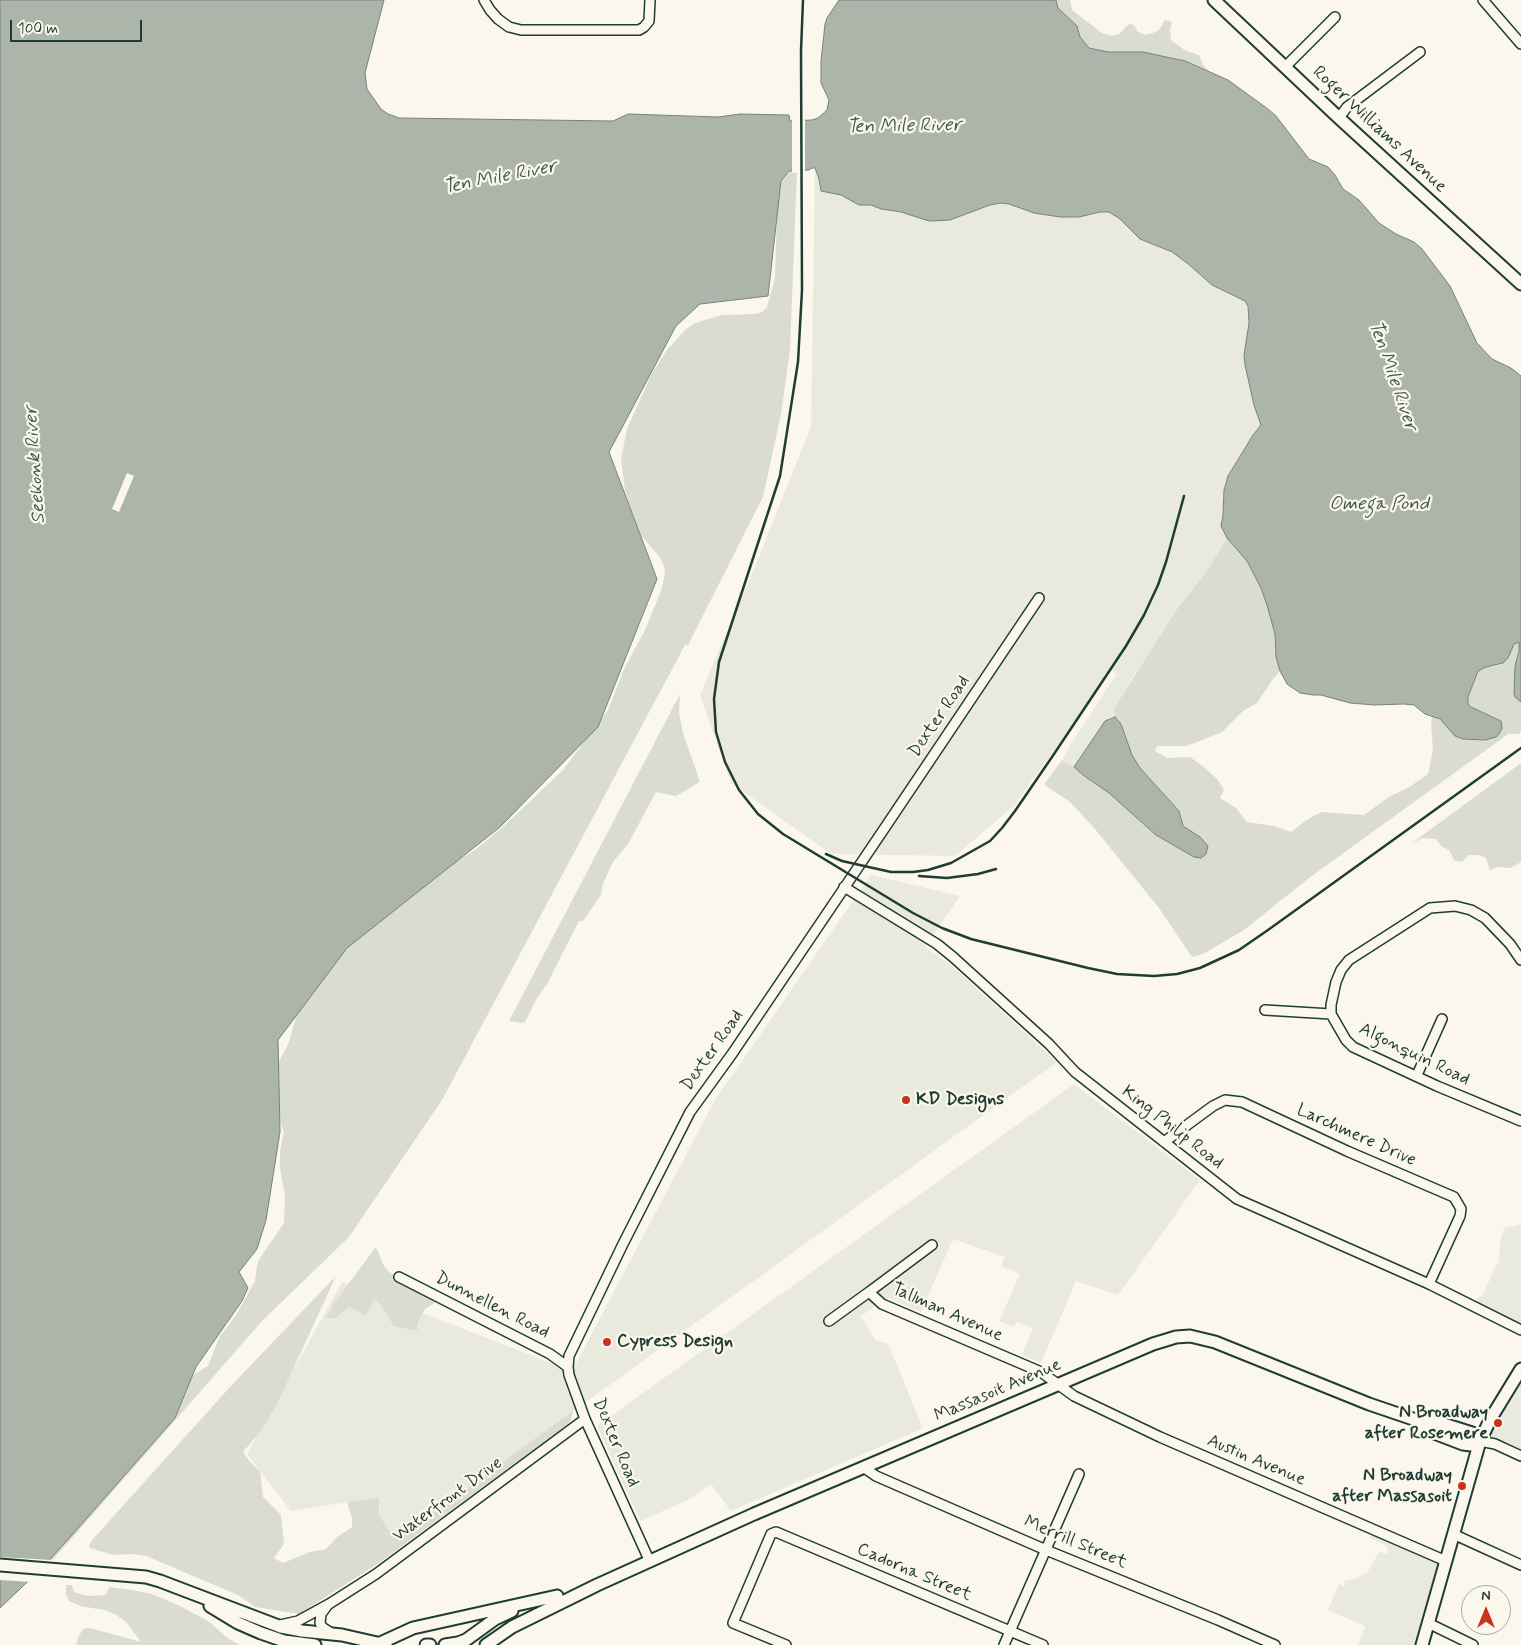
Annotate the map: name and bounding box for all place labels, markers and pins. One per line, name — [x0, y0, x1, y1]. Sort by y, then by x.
place label: KD Designs — [916, 1089, 1004, 1111]
marker: KD Designs — [900, 1094, 912, 1106]
place label: Cypress Design — [617, 1331, 733, 1353]
marker: Cypress Design — [601, 1336, 613, 1348]
place label: N Broadway after Rosemere — [1365, 1402, 1488, 1445]
marker: N Broadway after Rosemere — [1492, 1417, 1504, 1429]
place label: N Broadway after Massasoit — [1332, 1465, 1452, 1508]
marker: N Broadway after Massasoit — [1456, 1480, 1468, 1492]

